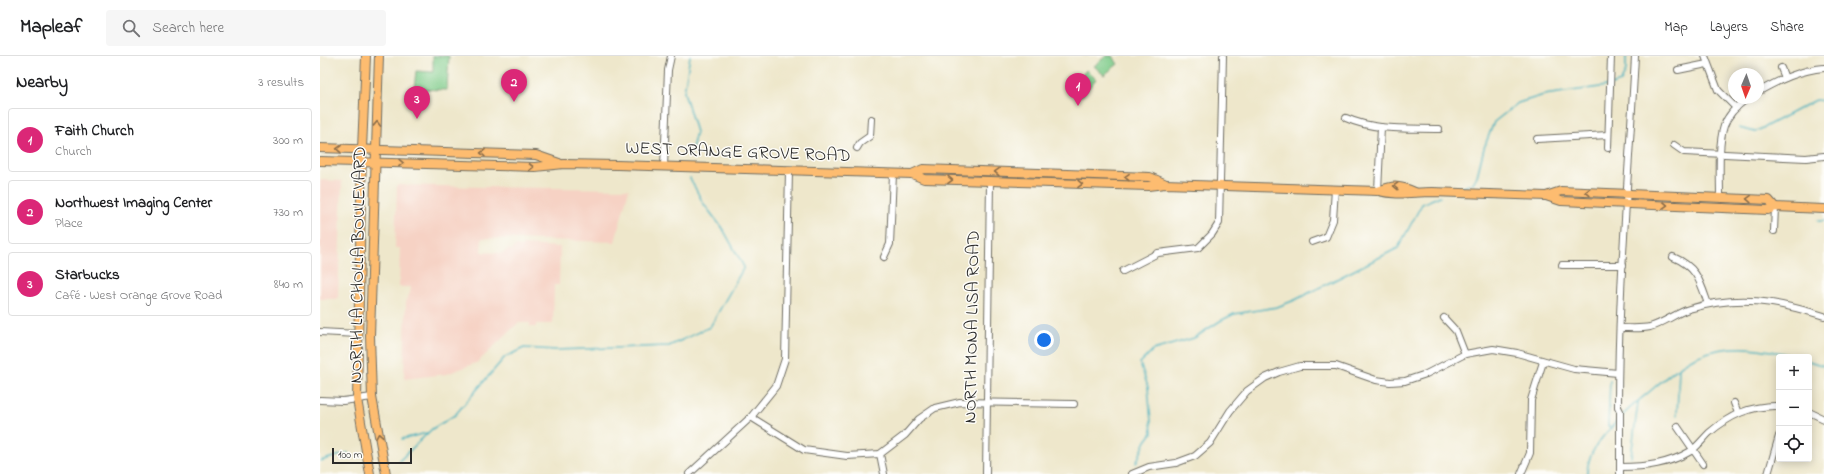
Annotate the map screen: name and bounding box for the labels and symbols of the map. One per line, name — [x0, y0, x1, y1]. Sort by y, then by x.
north arrow — [1728, 68, 1764, 104]
pin: 2 — [501, 69, 527, 102]
pin: 1 — [1065, 73, 1091, 106]
pin: 3 — [404, 86, 430, 119]
one-way arrow — [373, 121, 382, 127]
street label: WEST ORANGE GROVE ROAD — [625, 136, 851, 170]
one-way arrow — [336, 144, 342, 153]
street label: NORTH LA CHOLLA BOULEVARD — [344, 146, 374, 384]
one-way arrow — [480, 149, 486, 157]
one-way arrow — [398, 159, 404, 168]
one-way arrow — [528, 163, 534, 171]
one-way arrow — [994, 167, 1000, 176]
one-way arrow — [1124, 172, 1130, 181]
one-way arrow — [947, 176, 953, 184]
one-way arrow — [1077, 180, 1083, 188]
one-way arrow — [1393, 182, 1399, 191]
one-way arrow — [1585, 188, 1591, 196]
one-way arrow — [1746, 195, 1752, 203]
one-way arrow — [1662, 200, 1668, 209]
street label: NORTH MONA LISA ROAD — [958, 230, 988, 424]
your location — [1034, 330, 1054, 350]
one-way arrow — [376, 432, 384, 439]
scale bar — [332, 446, 412, 465]

